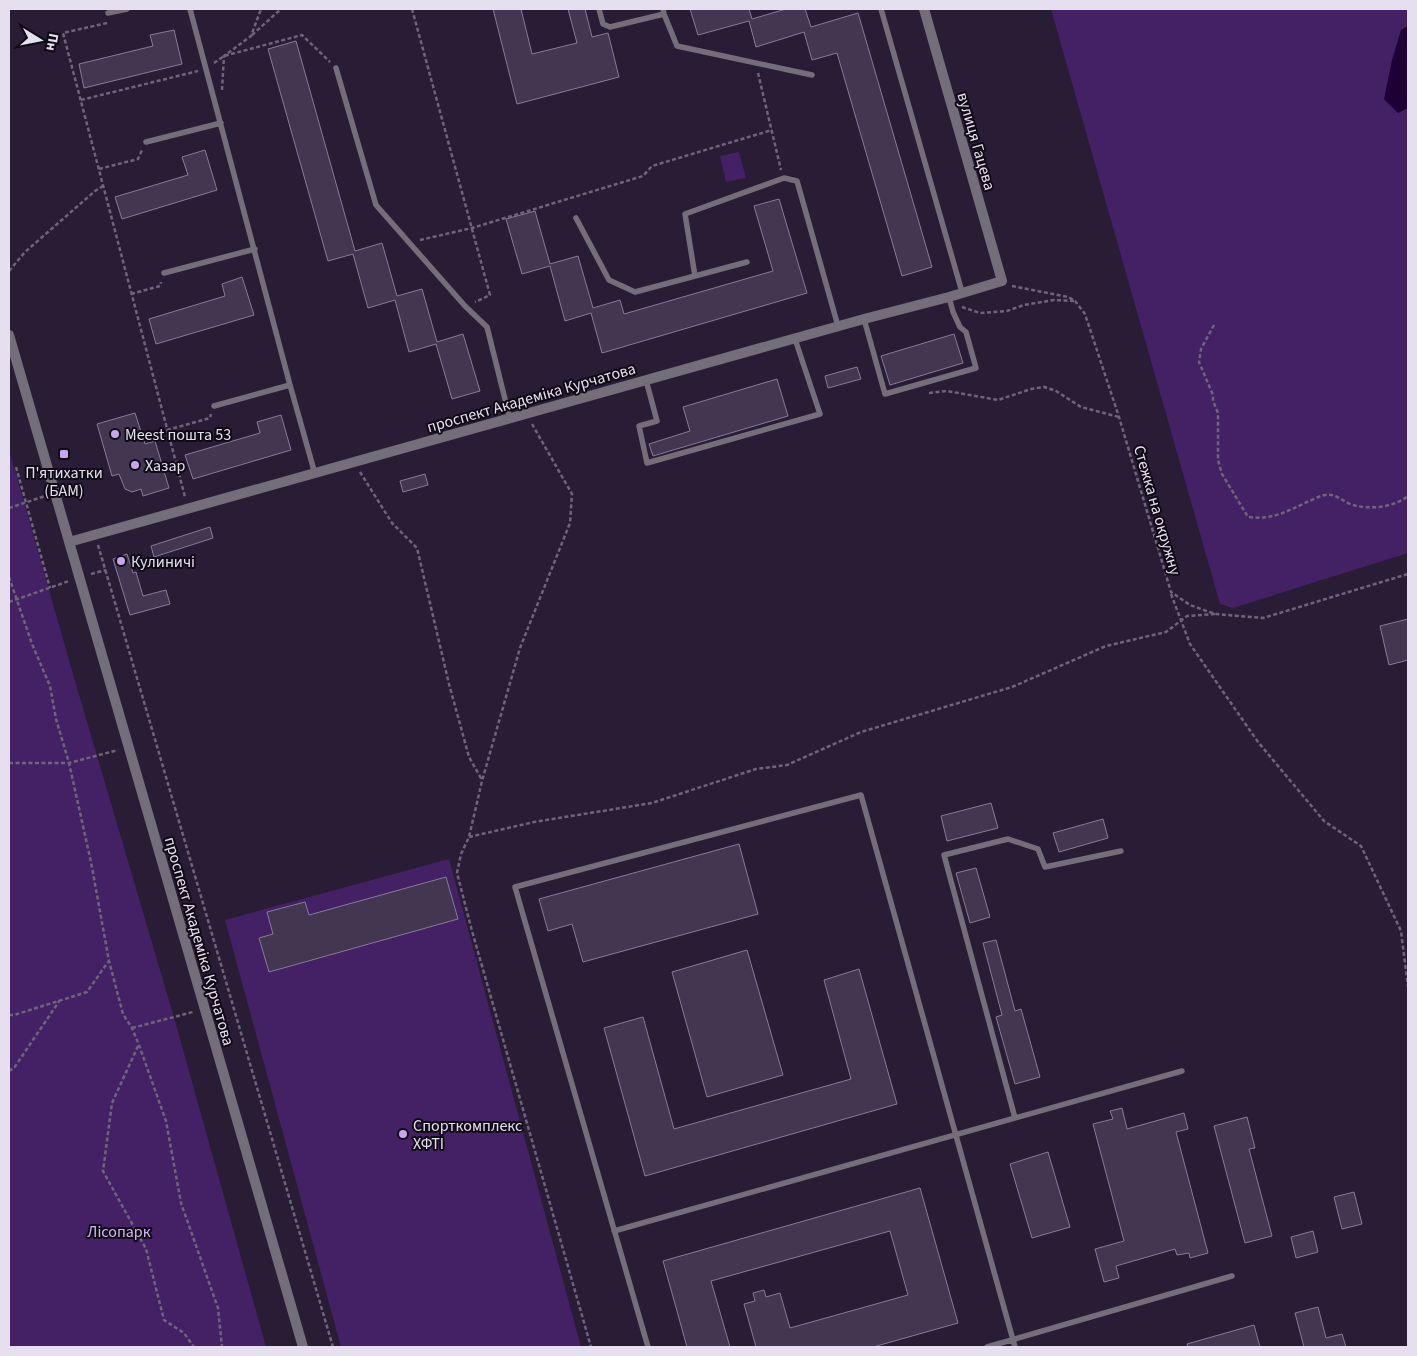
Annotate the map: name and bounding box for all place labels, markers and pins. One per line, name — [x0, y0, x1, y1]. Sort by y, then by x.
place label: Meest пошта 53 — [125, 424, 231, 446]
marker: Meest пошта 53 — [109, 428, 121, 440]
marker: П'ятихатки (БАМ) — [58, 448, 70, 460]
place label: Хазар — [145, 455, 185, 477]
marker: Хазар — [129, 459, 141, 471]
place label: П'ятихатки (БАМ) — [25, 462, 103, 502]
place label: Кулиничі — [131, 551, 195, 573]
marker: Кулиничі — [115, 555, 127, 567]
place label: Спорткомплекс ХФТІ — [413, 1115, 522, 1155]
marker: Спорткомплекс ХФТІ — [397, 1128, 409, 1140]

